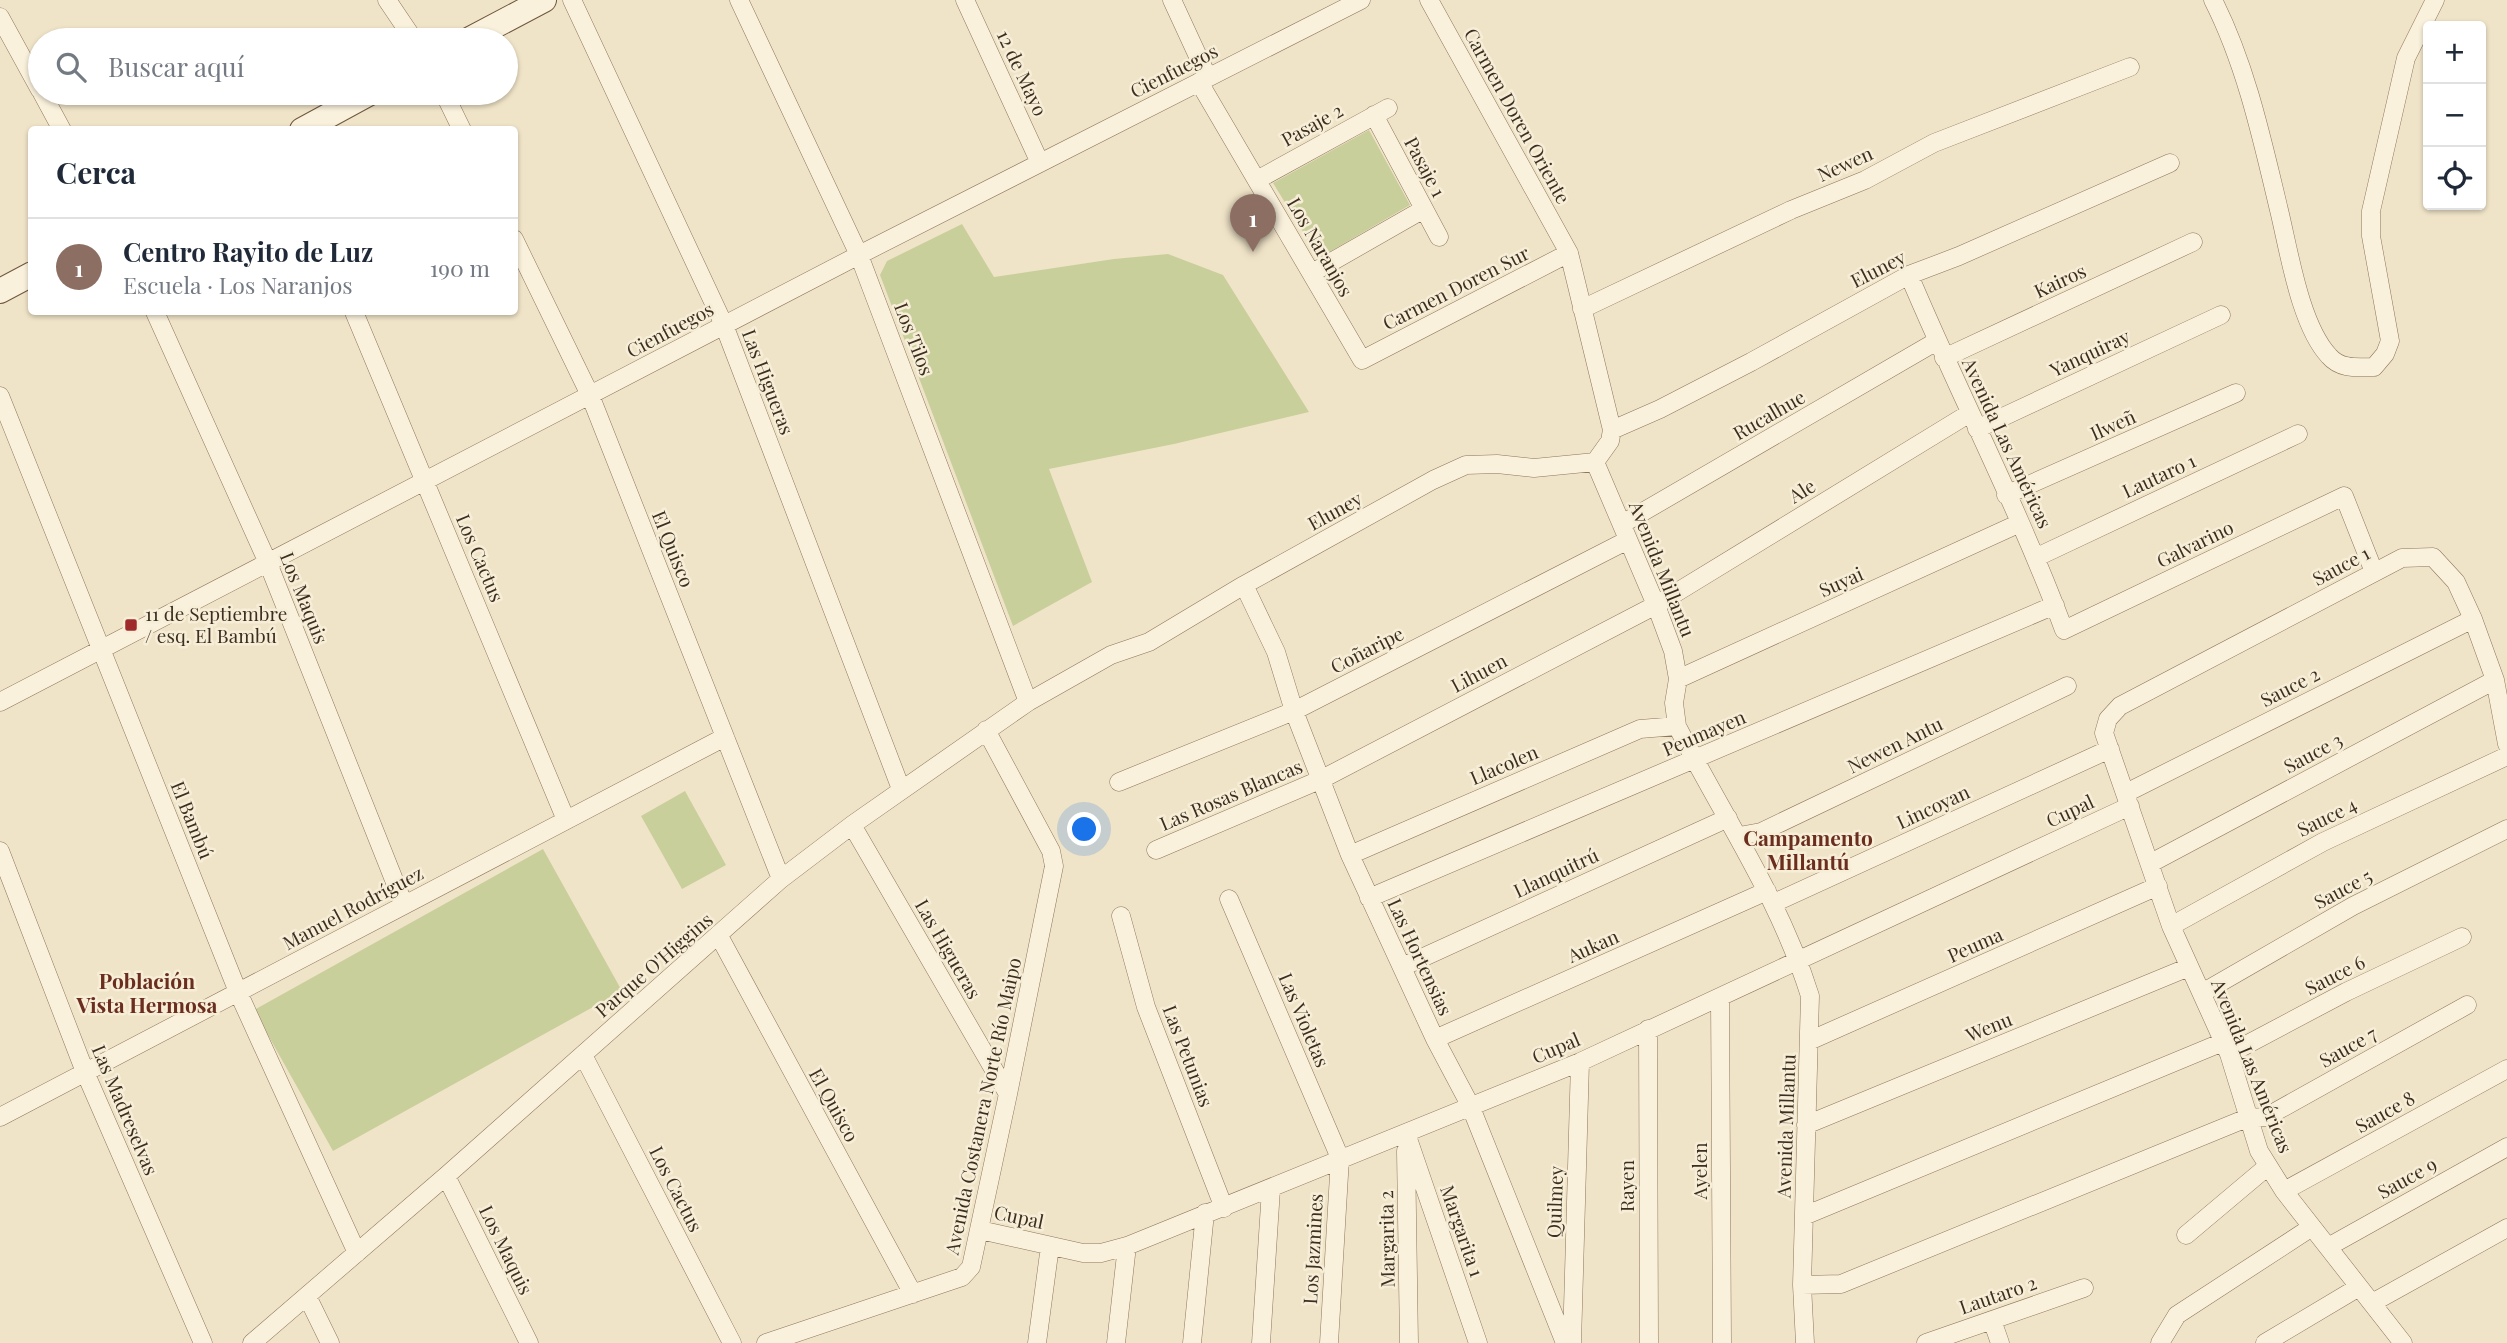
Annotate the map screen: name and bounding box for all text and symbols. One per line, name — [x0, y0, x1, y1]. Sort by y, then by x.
map controls — [2423, 21, 2486, 210]
button: + — [2423, 21, 2486, 84]
street label: Carmen Doren Oriente — [1459, 23, 1577, 208]
street label: 12 de Mayo — [992, 25, 1054, 120]
search box — [28, 28, 518, 105]
street label: Cienfuegos — [1125, 37, 1222, 103]
icon: search — [52, 48, 90, 86]
text: Buscar aquí — [108, 49, 244, 84]
button: − — [2423, 84, 2486, 147]
street label: Pasaje 2 — [1276, 97, 1347, 152]
street label: Pasaje 1 — [1399, 132, 1453, 201]
street label: Newen — [1813, 139, 1877, 187]
button: locate — [2423, 147, 2486, 210]
text: Cerca — [56, 152, 136, 192]
street label: Los Naranjos — [1282, 192, 1360, 301]
pin: 1 — [1230, 194, 1276, 252]
text: Centro Rayito de Luz — [123, 234, 373, 269]
street label: Carmen Doren Sur — [1378, 239, 1534, 335]
street label: Eluney — [1846, 243, 1910, 293]
text: 1 — [75, 252, 83, 283]
text: 190 m — [430, 252, 490, 283]
street label: Kairos — [2029, 257, 2090, 303]
text: Escuela · Los Naranjos — [123, 269, 353, 300]
street label: Cienfuegos — [621, 295, 718, 363]
street label: Los Tilos — [889, 299, 941, 379]
street label: Yanquiray — [2044, 322, 2134, 382]
street label: Las Higueras — [737, 325, 801, 438]
street label: Avenida Las Américas — [1957, 352, 2059, 532]
street label: Rucalhue — [1728, 383, 1809, 445]
street label: Ilweñ — [2086, 402, 2140, 446]
street label: Lautaro 1 — [2118, 447, 2199, 503]
street label: Ale — [1782, 472, 1820, 509]
street label: Eluney — [1303, 484, 1367, 536]
street label: Avenida Millantu — [1623, 496, 1702, 640]
street label: El Quisco — [647, 506, 701, 591]
street label: Los Cactus — [451, 510, 511, 605]
street label: Galvarino — [2152, 513, 2237, 573]
street label: Sauce 1 — [2307, 539, 2374, 591]
street label: Los Maquis — [275, 548, 335, 647]
street label: Suyai — [1814, 560, 1867, 602]
place label: 11 de Septiembre / esq. El Bambú — [145, 600, 287, 648]
marker: 11 de Septiembre / esq. El Bambú — [123, 617, 139, 633]
street label: Coñaripe — [1325, 620, 1408, 679]
street label: Lihuen — [1446, 646, 1512, 698]
street label: Sauce 2 — [2255, 660, 2324, 712]
street label: Peumayen — [1658, 703, 1750, 761]
street label: Newen Antu — [1842, 710, 1947, 778]
street label: Sauce 3 — [2279, 726, 2346, 778]
street label: Llacolen — [1466, 738, 1542, 790]
street label: Las Rosas Blancas — [1155, 752, 1306, 836]
street label: El Bambú — [166, 777, 220, 862]
street label: Lincoyan — [1892, 778, 1974, 834]
street label: Cupal — [2041, 787, 2098, 832]
street label: Sauce 4 — [2292, 791, 2361, 842]
your location — [1067, 812, 1101, 846]
district label: Campamento Millantú — [1743, 823, 1873, 875]
street label: Llanquitrú — [1509, 841, 1602, 903]
street label: Manuel Rodríguez — [278, 859, 427, 955]
street label: Sauce 5 — [2309, 862, 2376, 914]
street label: Las Higueras — [910, 894, 988, 1003]
street label: Las Hortensias — [1382, 894, 1459, 1019]
street label: Parque O'Higgins — [589, 906, 718, 1023]
street label: Peuma — [1943, 920, 2007, 968]
street label: Aukan — [1562, 922, 1623, 968]
street label: Sauce 6 — [2300, 948, 2369, 1000]
street label: Avenida Costanera Norte Río Maipo — [938, 955, 1026, 1258]
district label: Población Vista Hermosa — [76, 966, 218, 1018]
street label: Las Violetas — [1273, 969, 1336, 1071]
street label: Avenida Las Américas — [2206, 974, 2300, 1156]
street label: Las Petunias — [1158, 1001, 1220, 1110]
street label: Wenu — [1961, 1005, 2016, 1047]
street label: Sauce 7 — [2314, 1020, 2381, 1073]
street label: Cupal — [1527, 1025, 1584, 1069]
street label: Las Madreselvas — [87, 1040, 165, 1179]
street label: Avenida Millantu — [1769, 1053, 1801, 1199]
street label: El Quisco — [804, 1063, 866, 1146]
street label: Sauce 8 — [2350, 1084, 2419, 1138]
street label: Los Cactus — [644, 1141, 710, 1236]
street label: Ayelen — [1686, 1142, 1712, 1201]
street label: Sauce 9 — [2372, 1150, 2441, 1204]
street label: Rayen — [1613, 1159, 1639, 1212]
street label: Quilmey — [1540, 1165, 1568, 1238]
street label: Margarita 1 — [1435, 1181, 1491, 1280]
street label: Margarita 2 — [1372, 1190, 1400, 1288]
street label: Los Jazmines — [1296, 1193, 1328, 1305]
street label: Cupal — [992, 1198, 1047, 1234]
street label: Los Maquis — [474, 1200, 540, 1299]
street label: Lautaro 2 — [1956, 1269, 2040, 1319]

